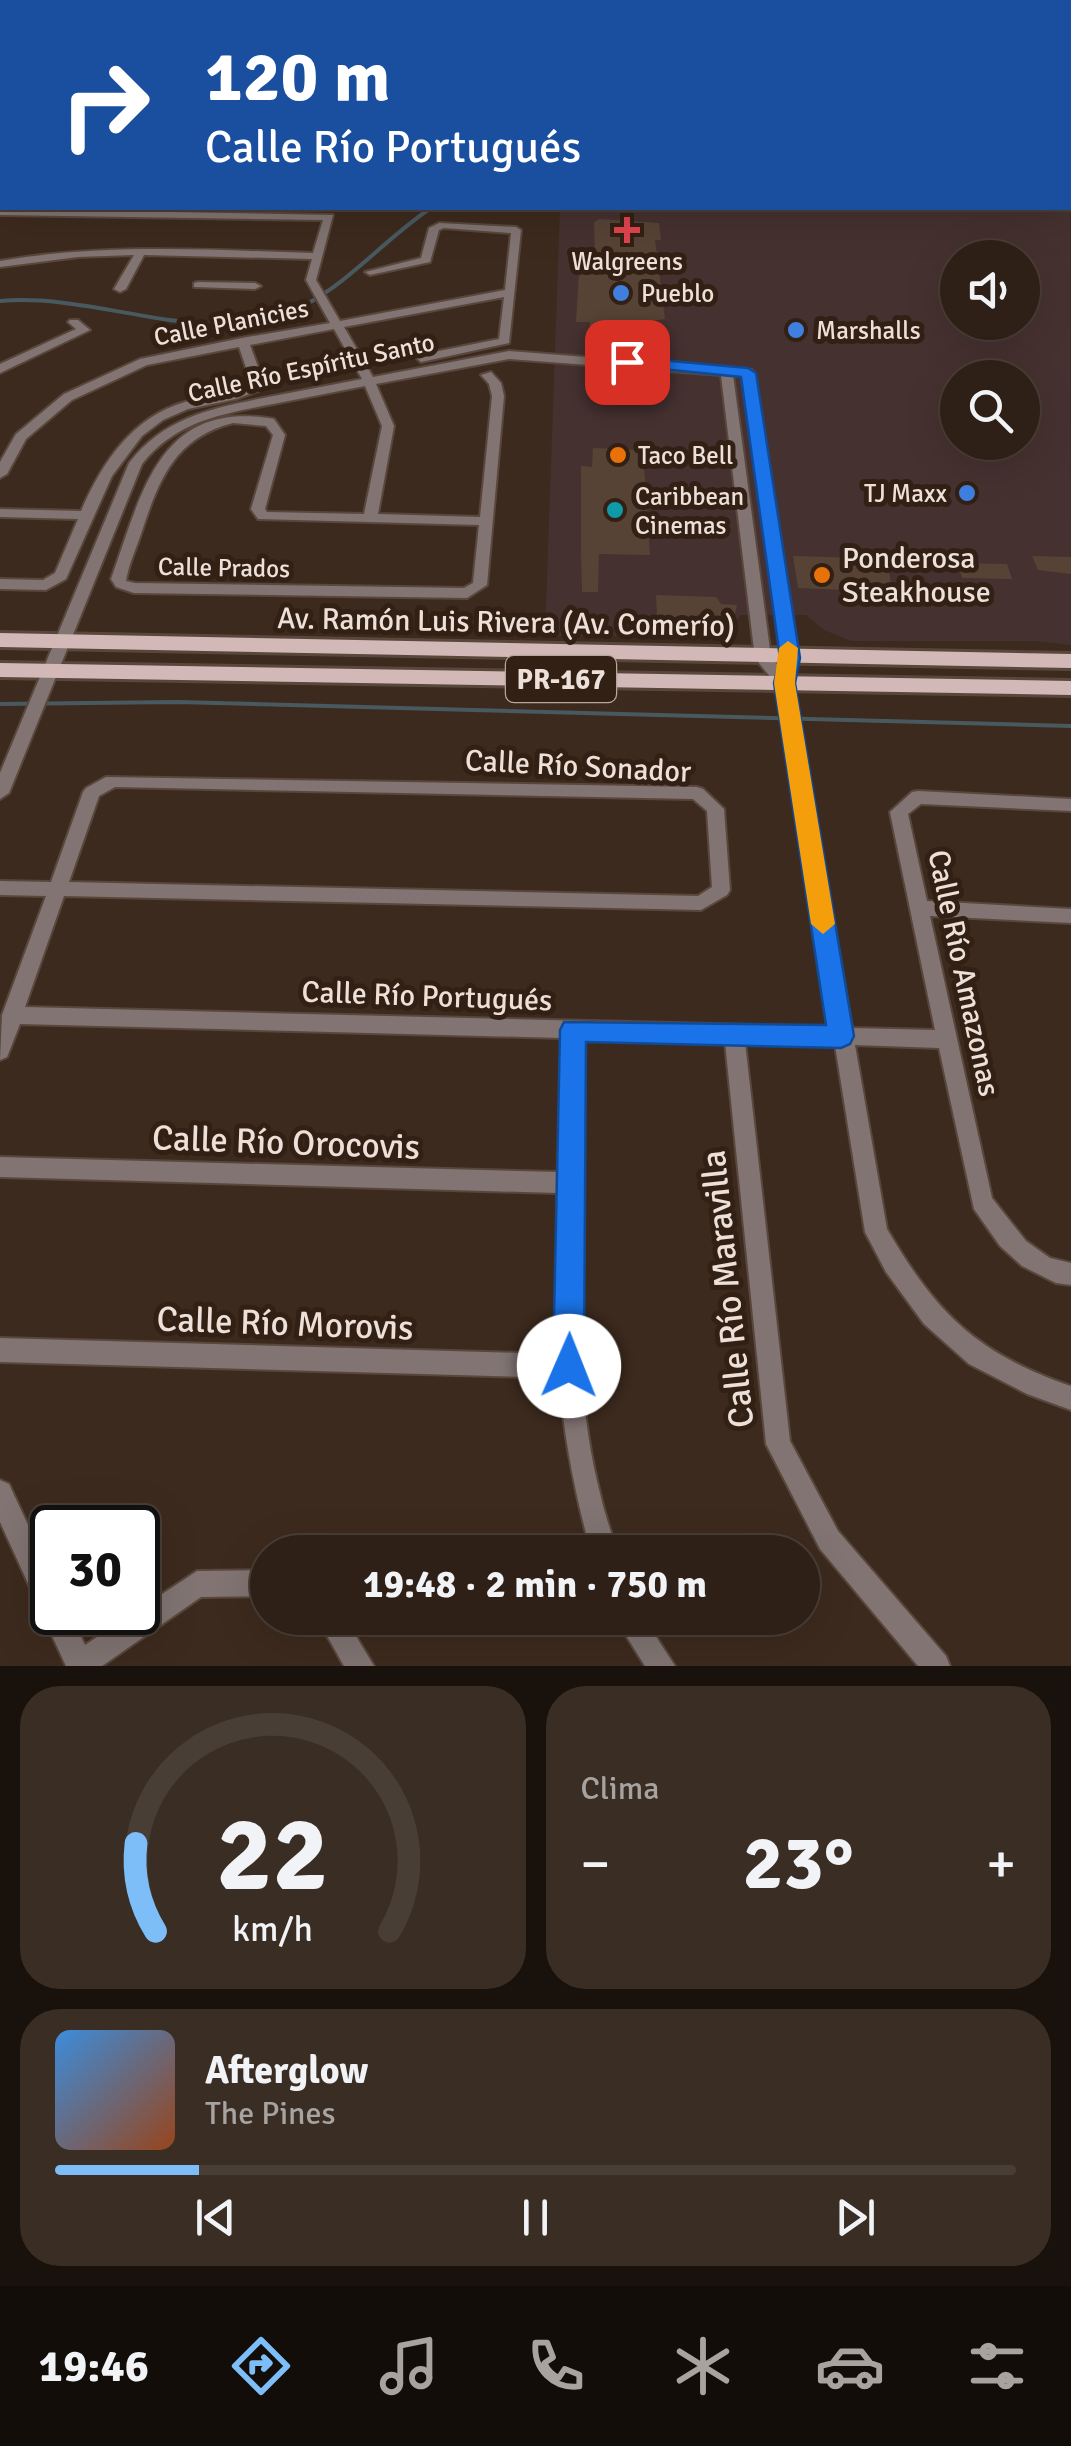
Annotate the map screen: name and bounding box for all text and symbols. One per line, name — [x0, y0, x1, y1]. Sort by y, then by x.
text: 120 m — [205, 34, 390, 120]
icon: right — [40, 40, 170, 170]
text: Calle Río Portugués — [205, 120, 581, 175]
marker: Walgreens — [616, 219, 638, 241]
map controls — [940, 240, 1040, 460]
button: sound — [940, 240, 1040, 340]
place label: Walgreens — [571, 246, 683, 277]
place label: Pueblo — [641, 278, 714, 309]
marker: Pueblo — [610, 282, 632, 304]
street label: Calle Planicies — [151, 292, 311, 353]
place label: Marshalls — [816, 315, 921, 346]
marker: Marshalls — [785, 319, 807, 341]
pin — [585, 320, 670, 405]
street label: Calle Río Espíritu Santo — [185, 326, 437, 409]
icon: arrive — [600, 335, 655, 390]
button: search — [940, 360, 1040, 460]
place label: Taco Bell — [638, 440, 733, 471]
marker: Taco Bell — [607, 444, 629, 466]
place label: TJ Maxx — [864, 478, 947, 509]
place label: Caribbean Cinemas — [635, 481, 744, 541]
marker: TJ Maxx — [956, 482, 978, 504]
marker: Caribbean Cinemas — [604, 499, 626, 521]
place label: Ponderosa Steakhouse — [842, 540, 991, 611]
street label: Calle Prados — [158, 551, 290, 584]
marker: Ponderosa Steakhouse — [811, 564, 833, 586]
street label: Av. Ramón Luis Rivera (Av. Comerío) — [277, 600, 735, 645]
road number: PR-167 — [506, 656, 616, 702]
street label: Calle Río Sonador — [464, 742, 692, 791]
street label: Calle Río Amazonas — [919, 847, 1008, 1100]
street label: Calle Río Portugués — [301, 974, 553, 1019]
street label: Calle Río Orocovis — [151, 1116, 421, 1169]
street label: Calle Río Maravilla — [692, 1148, 763, 1430]
street label: Calle Río Morovis — [156, 1298, 414, 1349]
position arrow — [517, 1314, 621, 1418]
speed limit sign: 30 — [30, 1505, 160, 1635]
text: 19:48 · 2 min · 750 m — [363, 1561, 707, 1608]
text: Clima — [581, 1769, 659, 1808]
text: 22 — [217, 1791, 329, 1919]
text: 23° — [743, 1817, 854, 1910]
text: − — [581, 1830, 610, 1898]
text: + — [986, 1830, 1016, 1898]
text: km/h — [232, 1907, 313, 1951]
text: Afterglow — [205, 2047, 368, 2094]
text: The Pines — [205, 2094, 336, 2133]
icon: previous — [188, 2190, 243, 2245]
icon: pause — [508, 2190, 563, 2245]
icon: next — [828, 2190, 883, 2245]
icon: directions — [226, 2331, 296, 2401]
icon: music — [374, 2331, 444, 2401]
icon: phone — [521, 2331, 591, 2401]
icon: climate — [668, 2331, 738, 2401]
icon: car — [815, 2331, 885, 2401]
icon: filters — [962, 2331, 1032, 2401]
text: 19:46 — [39, 2339, 149, 2394]

